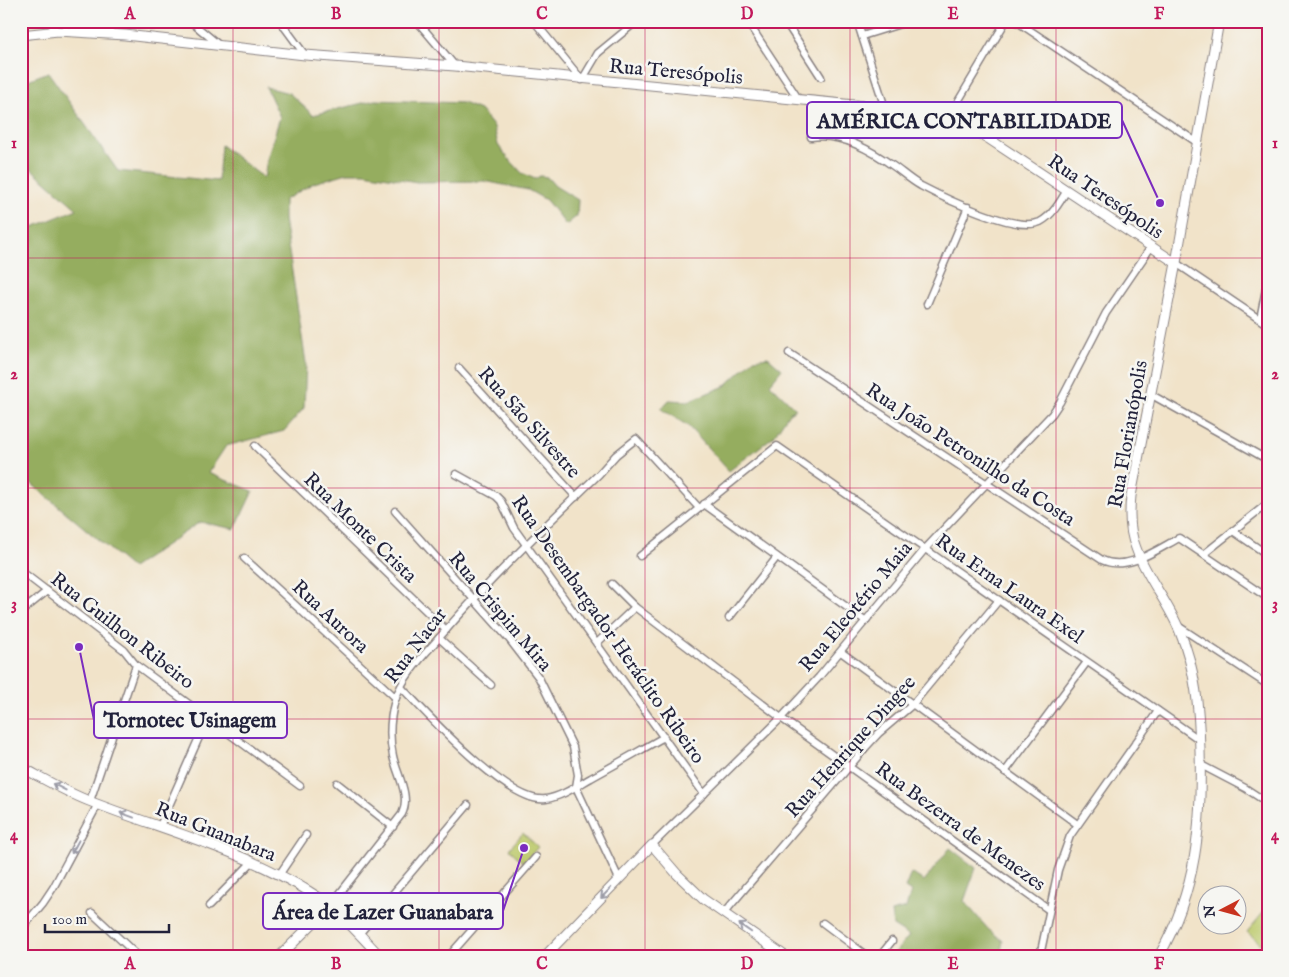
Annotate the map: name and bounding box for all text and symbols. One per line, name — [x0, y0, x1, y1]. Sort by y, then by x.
text: A — [124, 5, 137, 25]
text: B — [331, 5, 342, 25]
text: C — [536, 5, 548, 25]
text: D — [741, 5, 754, 25]
text: E — [947, 5, 959, 25]
text: F — [1154, 5, 1165, 25]
street label: Rua Teresópolis — [608, 54, 744, 91]
callout: AMÉRICA CONTABILIDADE — [807, 102, 1122, 138]
text: AMÉRICA CONTABILIDADE — [816, 108, 1112, 136]
text: 1 — [11, 134, 17, 154]
text: 1 — [1272, 134, 1278, 154]
street label: Rua Teresópolis — [1043, 149, 1168, 245]
street label: Rua Florianópolis — [1103, 358, 1154, 510]
street label: Rua São Silvestre — [472, 362, 586, 484]
text: 2 — [10, 365, 18, 385]
text: 2 — [1271, 365, 1279, 385]
street label: Rua João Petronilho da Costa — [861, 378, 1080, 533]
street label: Rua Monte Crista — [298, 468, 422, 589]
street label: Rua Desembargador Heráclito Ribeiro — [505, 491, 710, 769]
street label: Rua Erna Laura Exel — [930, 529, 1088, 650]
street label: Rua Eleotério Maia — [794, 536, 918, 677]
street label: Rua Crispim Mira — [443, 547, 557, 677]
street label: Rua Guilhon Ribeiro — [45, 567, 199, 695]
street label: Rua Aurora — [286, 575, 374, 659]
text: 3 — [11, 595, 17, 615]
text: 3 — [1272, 595, 1278, 615]
street label: Rua Nacar — [380, 603, 453, 689]
street label: Rua Henrique Dingee — [781, 671, 922, 823]
callout: Tornotec Usinagem — [94, 702, 287, 738]
text: Tornotec Usinagem — [102, 708, 277, 735]
street label: Rua Bezerra de Menezes — [870, 757, 1050, 897]
one-way arrow — [52, 782, 67, 791]
street label: Rua Guanabara — [151, 797, 280, 868]
one-way arrow — [120, 810, 135, 819]
text: 4 — [10, 826, 19, 846]
text: 4 — [1271, 826, 1280, 846]
one-way arrow — [70, 839, 79, 854]
north arrow — [1196, 884, 1246, 934]
one-way arrow — [600, 887, 612, 899]
callout: Área de Lazer Guanabara — [263, 893, 503, 929]
text: Área de Lazer Guanabara — [272, 899, 494, 927]
scale bar — [45, 902, 169, 934]
text: N — [1200, 904, 1220, 919]
text: 100 m — [52, 910, 88, 929]
one-way arrow — [738, 923, 752, 933]
text: A — [124, 955, 137, 975]
text: B — [331, 955, 342, 975]
text: C — [536, 955, 548, 975]
text: D — [741, 955, 754, 975]
text: E — [947, 955, 959, 975]
text: F — [1154, 955, 1165, 975]

